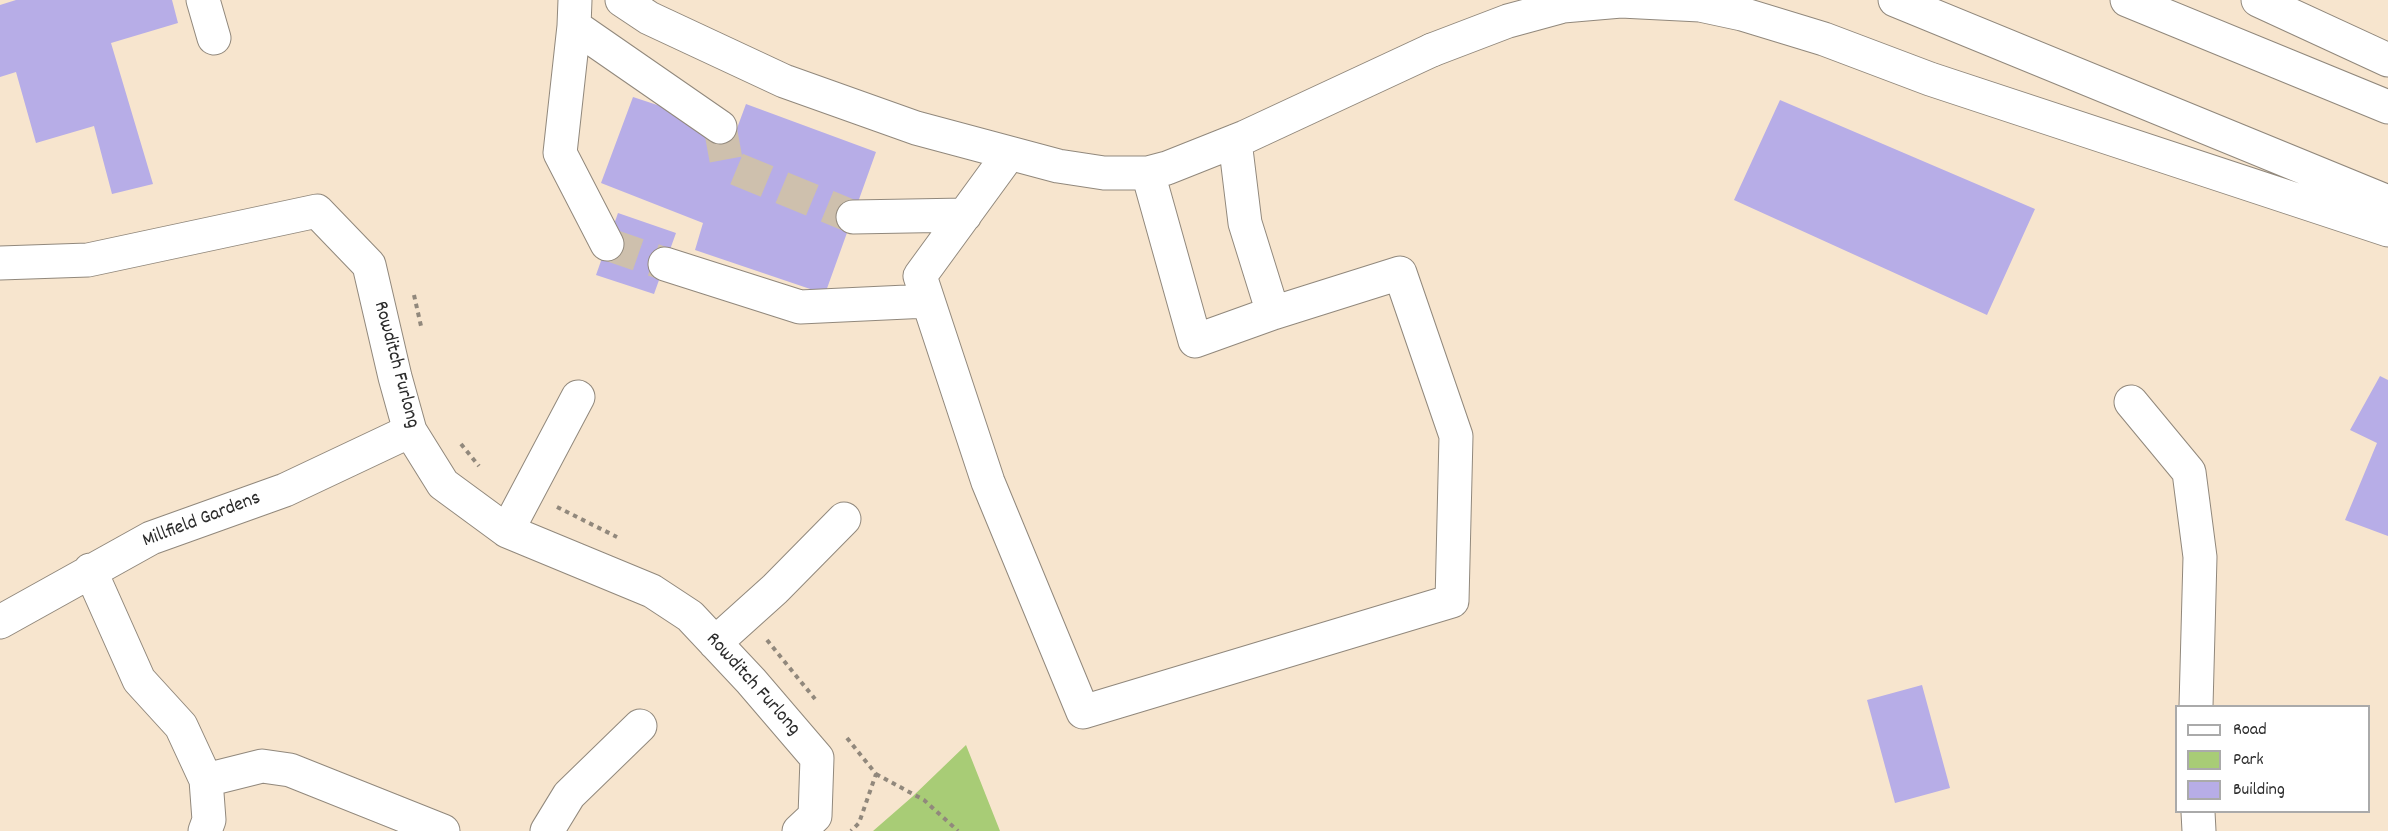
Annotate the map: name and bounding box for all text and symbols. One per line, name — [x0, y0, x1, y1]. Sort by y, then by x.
street label: Rowditch Furlong — [367, 299, 423, 431]
street label: Millfield Gardens — [140, 488, 264, 554]
street label: Rowditch Furlong — [699, 629, 805, 741]
legend — [2175, 705, 2370, 813]
text: Road — [2233, 718, 2267, 743]
text: Park — [2233, 748, 2264, 773]
text: Building — [2233, 778, 2285, 803]

